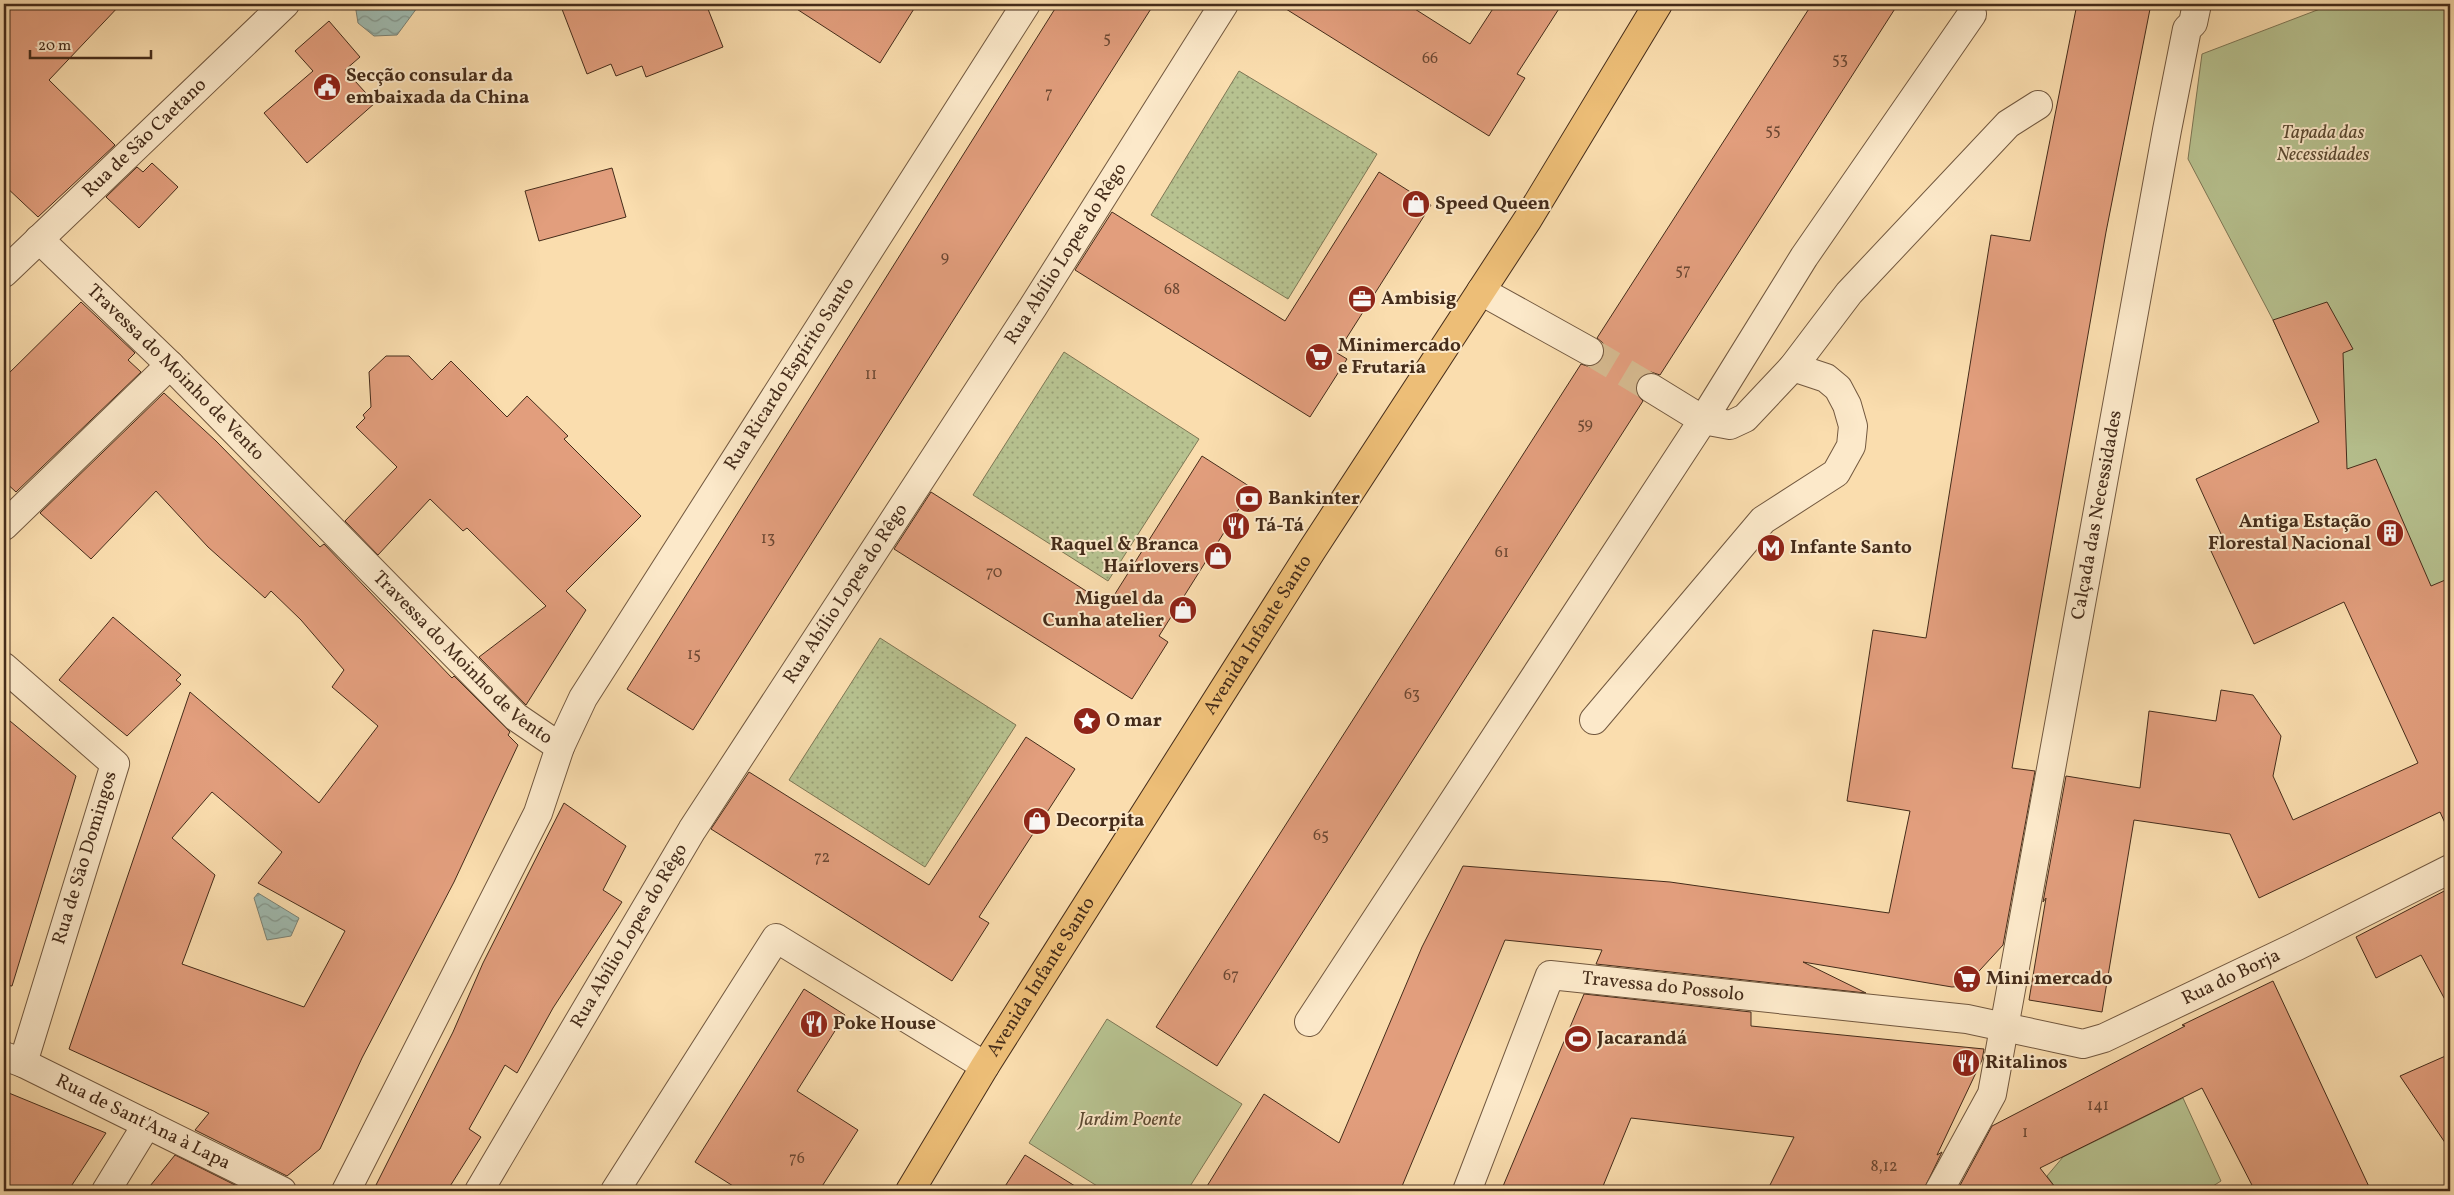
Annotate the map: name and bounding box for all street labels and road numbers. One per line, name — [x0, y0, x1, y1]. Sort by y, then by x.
street label: Rua de São Caetano — [77, 72, 213, 204]
street label: Rua Abílio Lopes do Rêgo — [999, 158, 1133, 350]
street label: Rua Ricardo Espírito Santo — [718, 272, 861, 476]
street label: Travessa do Moinho de Vento — [81, 278, 270, 467]
street label: Calçada das Necessidades — [2065, 408, 2129, 622]
street label: Rua Abílio Lopes do Rêgo — [778, 499, 914, 689]
street label: Avenida Infante Santo — [1198, 550, 1319, 720]
street label: Travessa do Moinho de Vento — [367, 565, 557, 751]
street label: Rua de São Domingos — [46, 768, 124, 948]
street label: Rua Abílio Lopes do Rêgo — [565, 839, 694, 1033]
street label: Avenida Infante Santo — [981, 892, 1102, 1062]
street label: Rua do Borja — [2177, 943, 2285, 1012]
street label: Travessa do Possolo — [1581, 965, 1745, 1008]
street label: Rua de Sant'Ana à Lapa — [51, 1068, 235, 1176]

